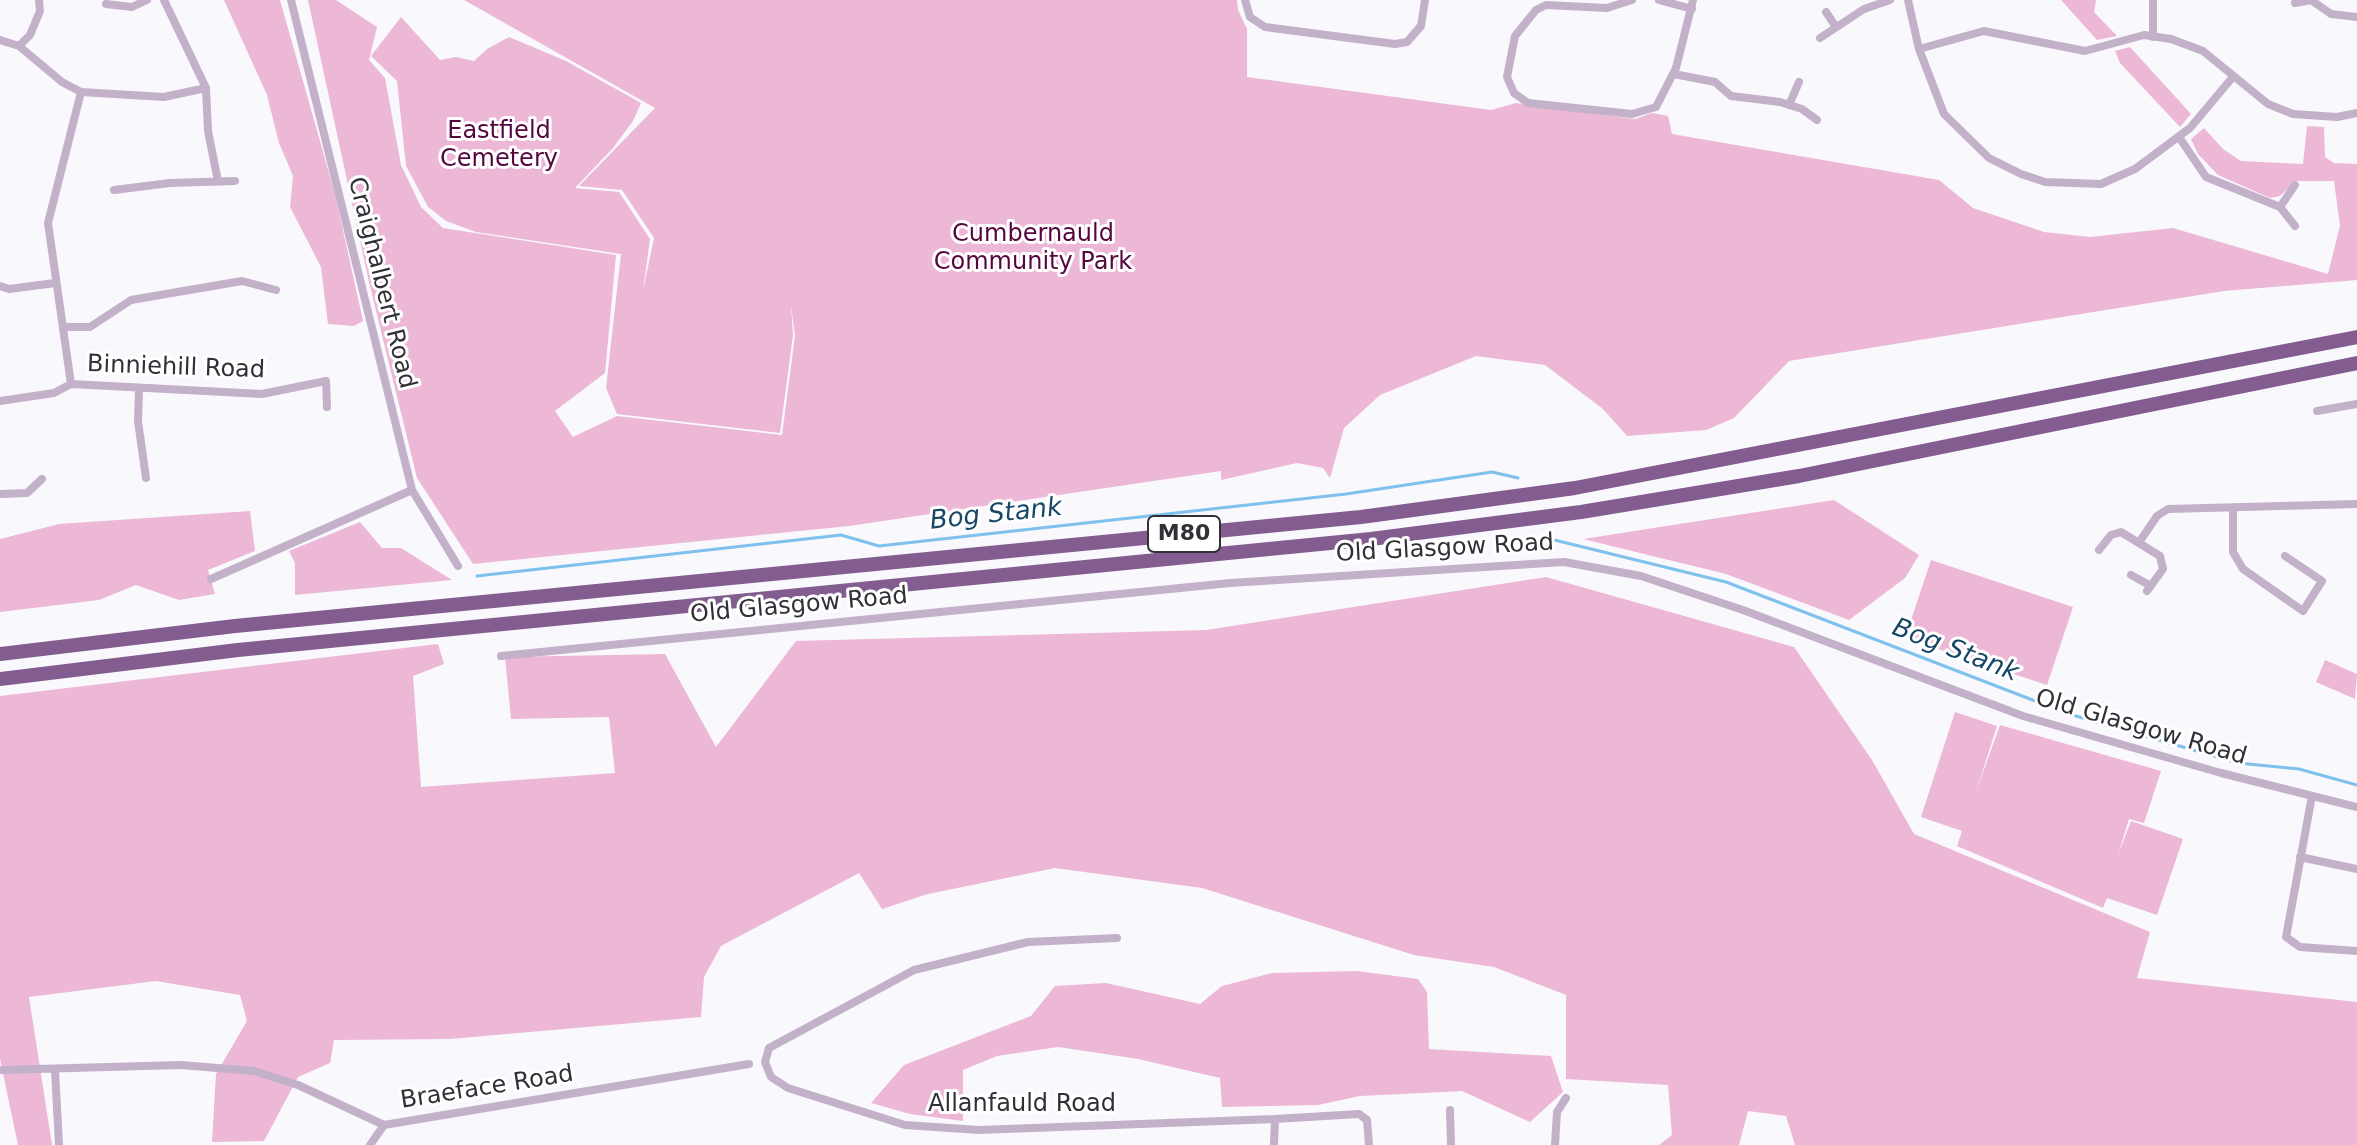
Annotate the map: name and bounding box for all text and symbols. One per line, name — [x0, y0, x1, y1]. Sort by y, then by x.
park label: Eastfield Cemetery — [440, 118, 558, 174]
street label: Craighalbert Road — [341, 174, 421, 392]
park label: Cumbernauld Community Park — [934, 221, 1132, 277]
street label: Binniehill Road — [87, 351, 265, 385]
water label: Bog Stank — [928, 493, 1064, 537]
road number: M80 — [1148, 516, 1220, 552]
street label: Old Glasgow Road — [1335, 529, 1555, 569]
street label: Old Glasgow Road — [689, 582, 909, 630]
water label: Bog Stank — [1887, 613, 2023, 689]
street label: Old Glasgow Road — [2032, 684, 2250, 772]
street label: Braeface Road — [398, 1060, 576, 1116]
street label: Allanfauld Road — [928, 1091, 1116, 1119]

